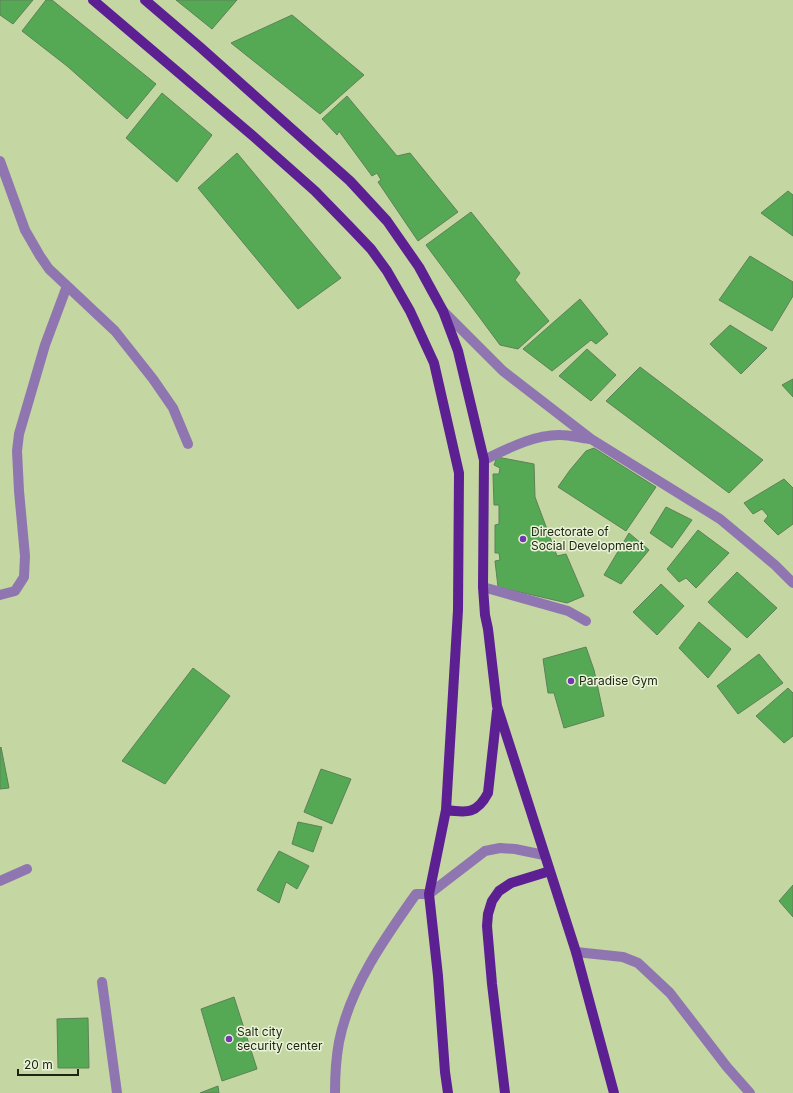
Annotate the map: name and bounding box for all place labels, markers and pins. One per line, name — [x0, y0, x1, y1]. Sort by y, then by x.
place label: Directorate of Social Development — [531, 524, 644, 553]
marker: Directorate of Social Development — [518, 534, 528, 544]
place label: Paradise Gym — [579, 673, 658, 688]
marker: Paradise Gym — [566, 676, 576, 686]
place label: Salt city security center — [237, 1024, 323, 1053]
marker: Salt city security center — [224, 1034, 234, 1044]

